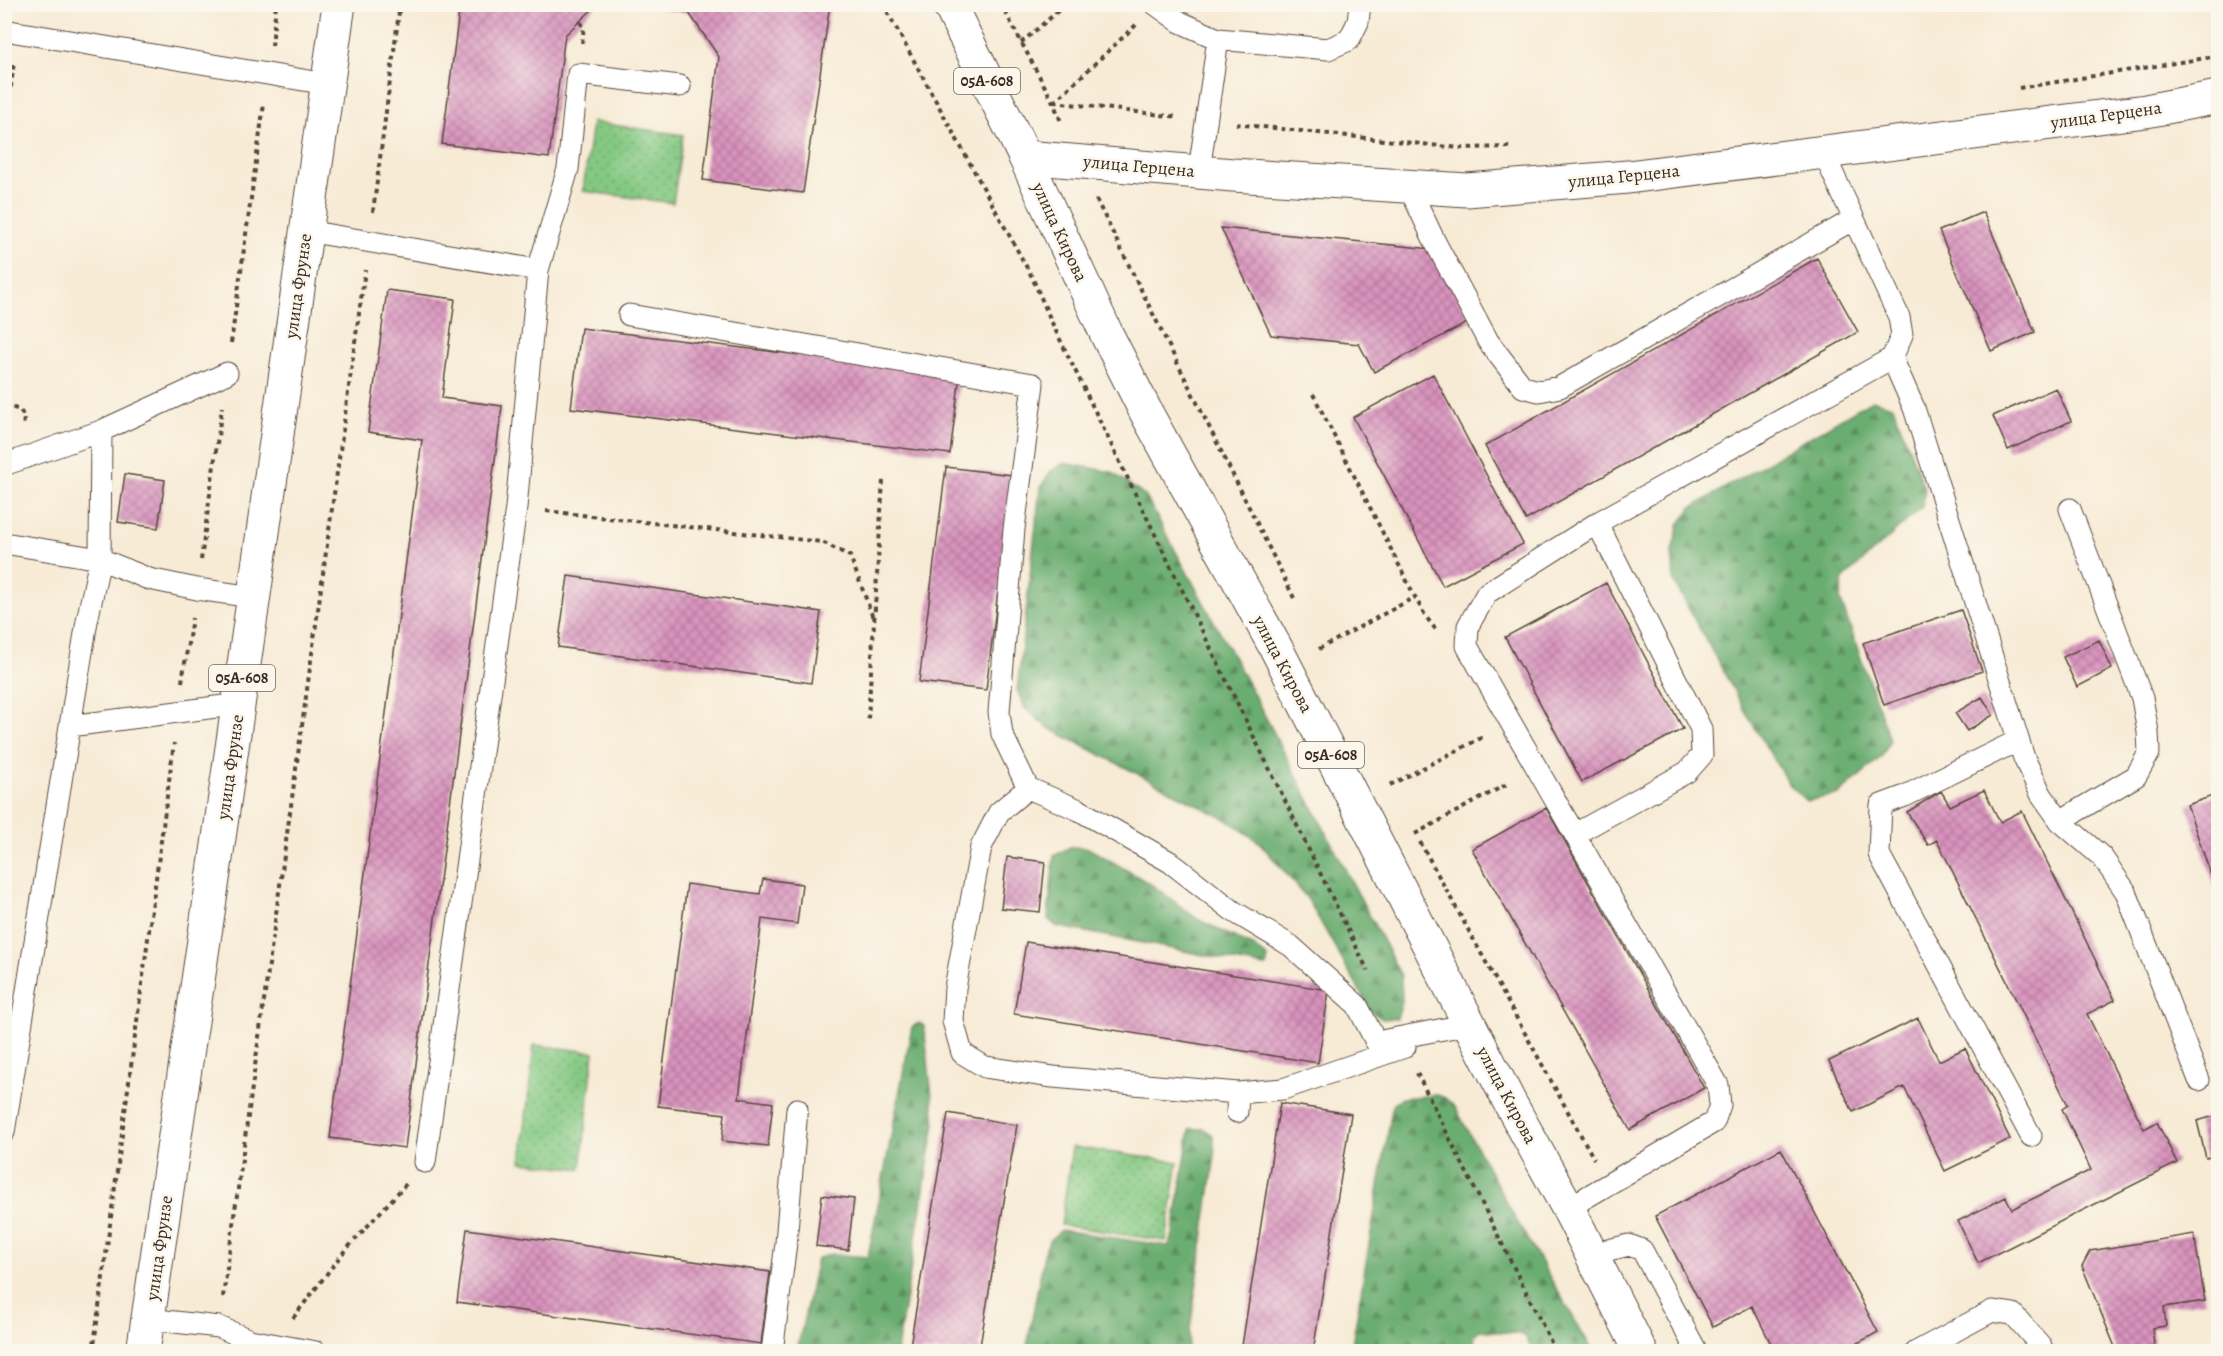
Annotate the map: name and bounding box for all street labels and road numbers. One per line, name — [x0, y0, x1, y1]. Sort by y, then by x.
road number: 05А-608 — [954, 68, 1020, 94]
street label: улица Герцена — [2048, 95, 2164, 135]
street label: улица Герцена — [1081, 149, 1196, 183]
street label: улица Герцена — [1566, 158, 1682, 194]
street label: улица Кирова — [1026, 178, 1094, 286]
street label: улица Фрунзе — [279, 232, 317, 341]
street label: улица Кирова — [1247, 610, 1319, 717]
road number: 05А-608 — [209, 665, 275, 691]
street label: улица Фрунзе — [211, 713, 249, 822]
road number: 05А-608 — [1298, 742, 1364, 768]
street label: улица Кирова — [1471, 1041, 1543, 1148]
street label: улица Фрунзе — [140, 1194, 178, 1303]

